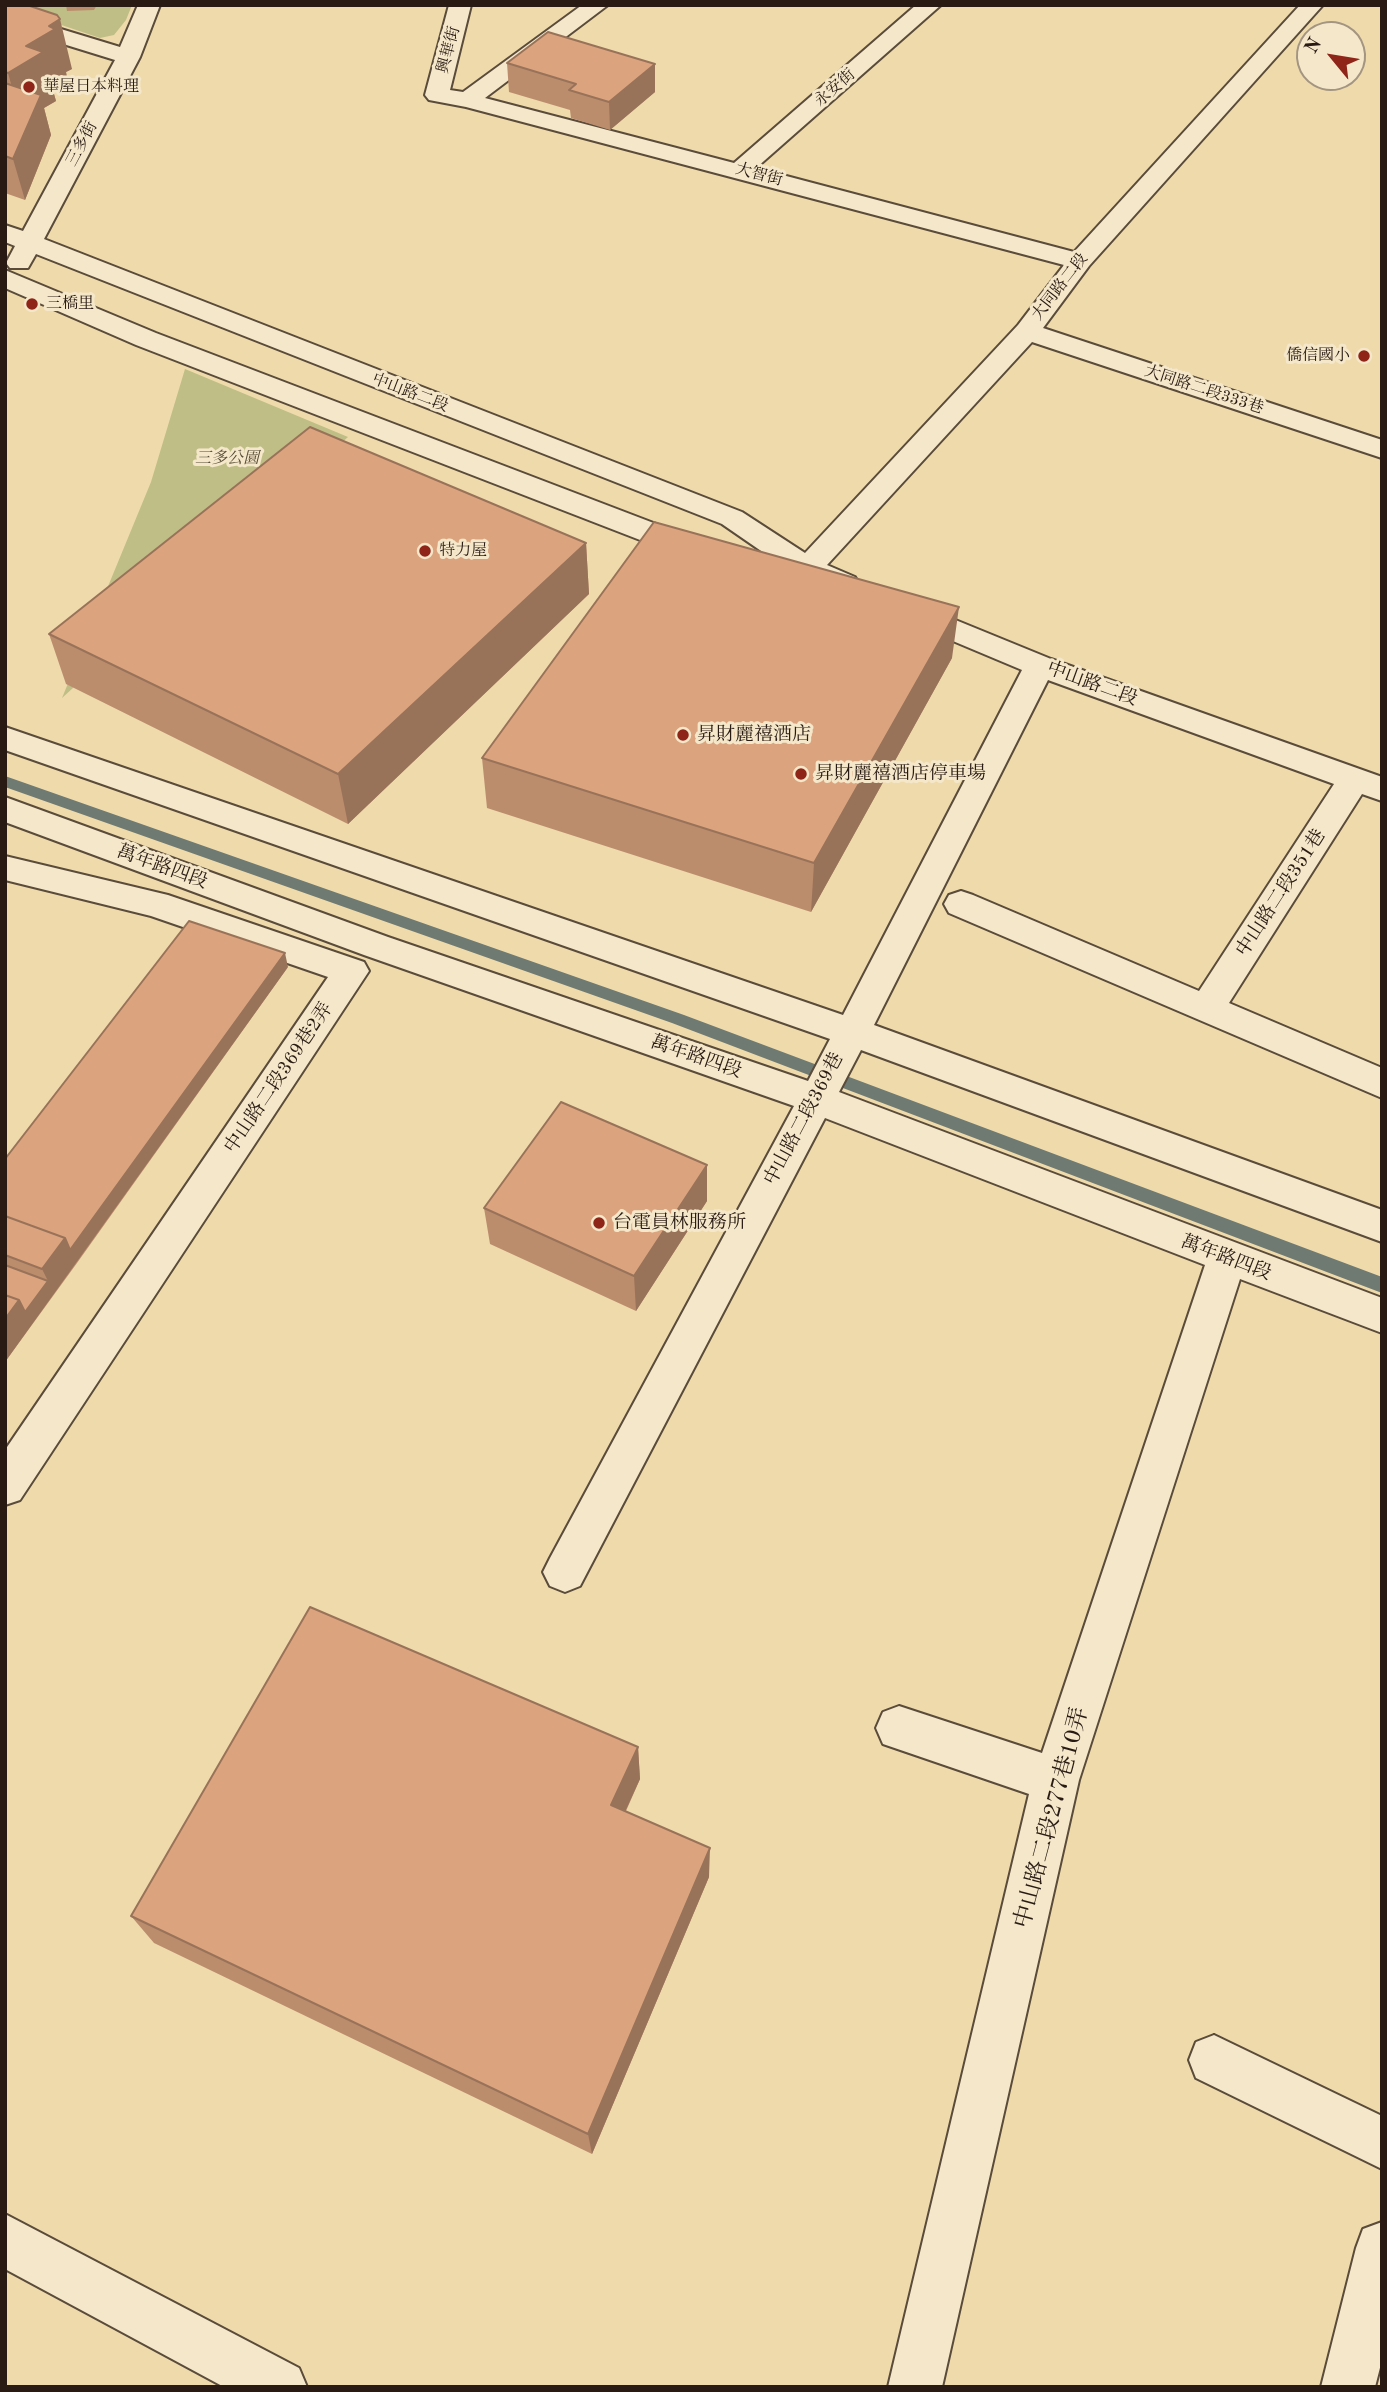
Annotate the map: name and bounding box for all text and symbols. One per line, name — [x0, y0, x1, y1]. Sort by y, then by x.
north arrow — [1296, 21, 1366, 91]
street label: 興華街 — [434, 24, 464, 76]
text: N — [1302, 35, 1326, 57]
street label: 永安街 — [811, 65, 859, 111]
place label: 華屋日本料理 — [43, 77, 139, 97]
marker: 華屋日本料理 — [21, 79, 37, 95]
street label: 三多街 — [62, 118, 102, 170]
street label: 大智街 — [733, 160, 785, 190]
street label: 大同路二段 — [1028, 250, 1092, 324]
place label: 三橋里 — [46, 294, 94, 314]
marker: 三橋里 — [24, 296, 40, 312]
place label: 僑信國小 — [1286, 346, 1350, 366]
marker: 僑信國小 — [1356, 348, 1372, 364]
street label: 大同路二段333巷 — [1142, 362, 1266, 418]
street label: 中山路二段 — [369, 370, 451, 416]
park label: 三多公園 — [195, 449, 259, 469]
place label: 特力屋 — [439, 541, 487, 561]
marker: 特力屋 — [417, 543, 433, 559]
street label: 中山路二段 — [1043, 657, 1141, 711]
place label: 昇財麗禧酒店 — [697, 724, 811, 746]
marker: 昇財麗禧酒店 — [675, 727, 691, 743]
place label: 昇財麗禧酒店停車場 — [815, 763, 986, 785]
marker: 昇財麗禧酒店停車場 — [793, 766, 809, 782]
street label: 中山路二段351巷 — [1231, 825, 1331, 961]
street label: 萬年路四段 — [113, 840, 211, 894]
street label: 中山路二段369巷2弄 — [220, 998, 338, 1158]
street label: 萬年路四段 — [647, 1031, 745, 1083]
street label: 中山路二段369巷 — [759, 1049, 849, 1189]
place label: 台電員林服務所 — [613, 1212, 746, 1234]
marker: 台電員林服務所 — [591, 1215, 607, 1231]
street label: 萬年路四段 — [1178, 1230, 1274, 1286]
street label: 中山路二段277巷10弄 — [1009, 1704, 1095, 1932]

